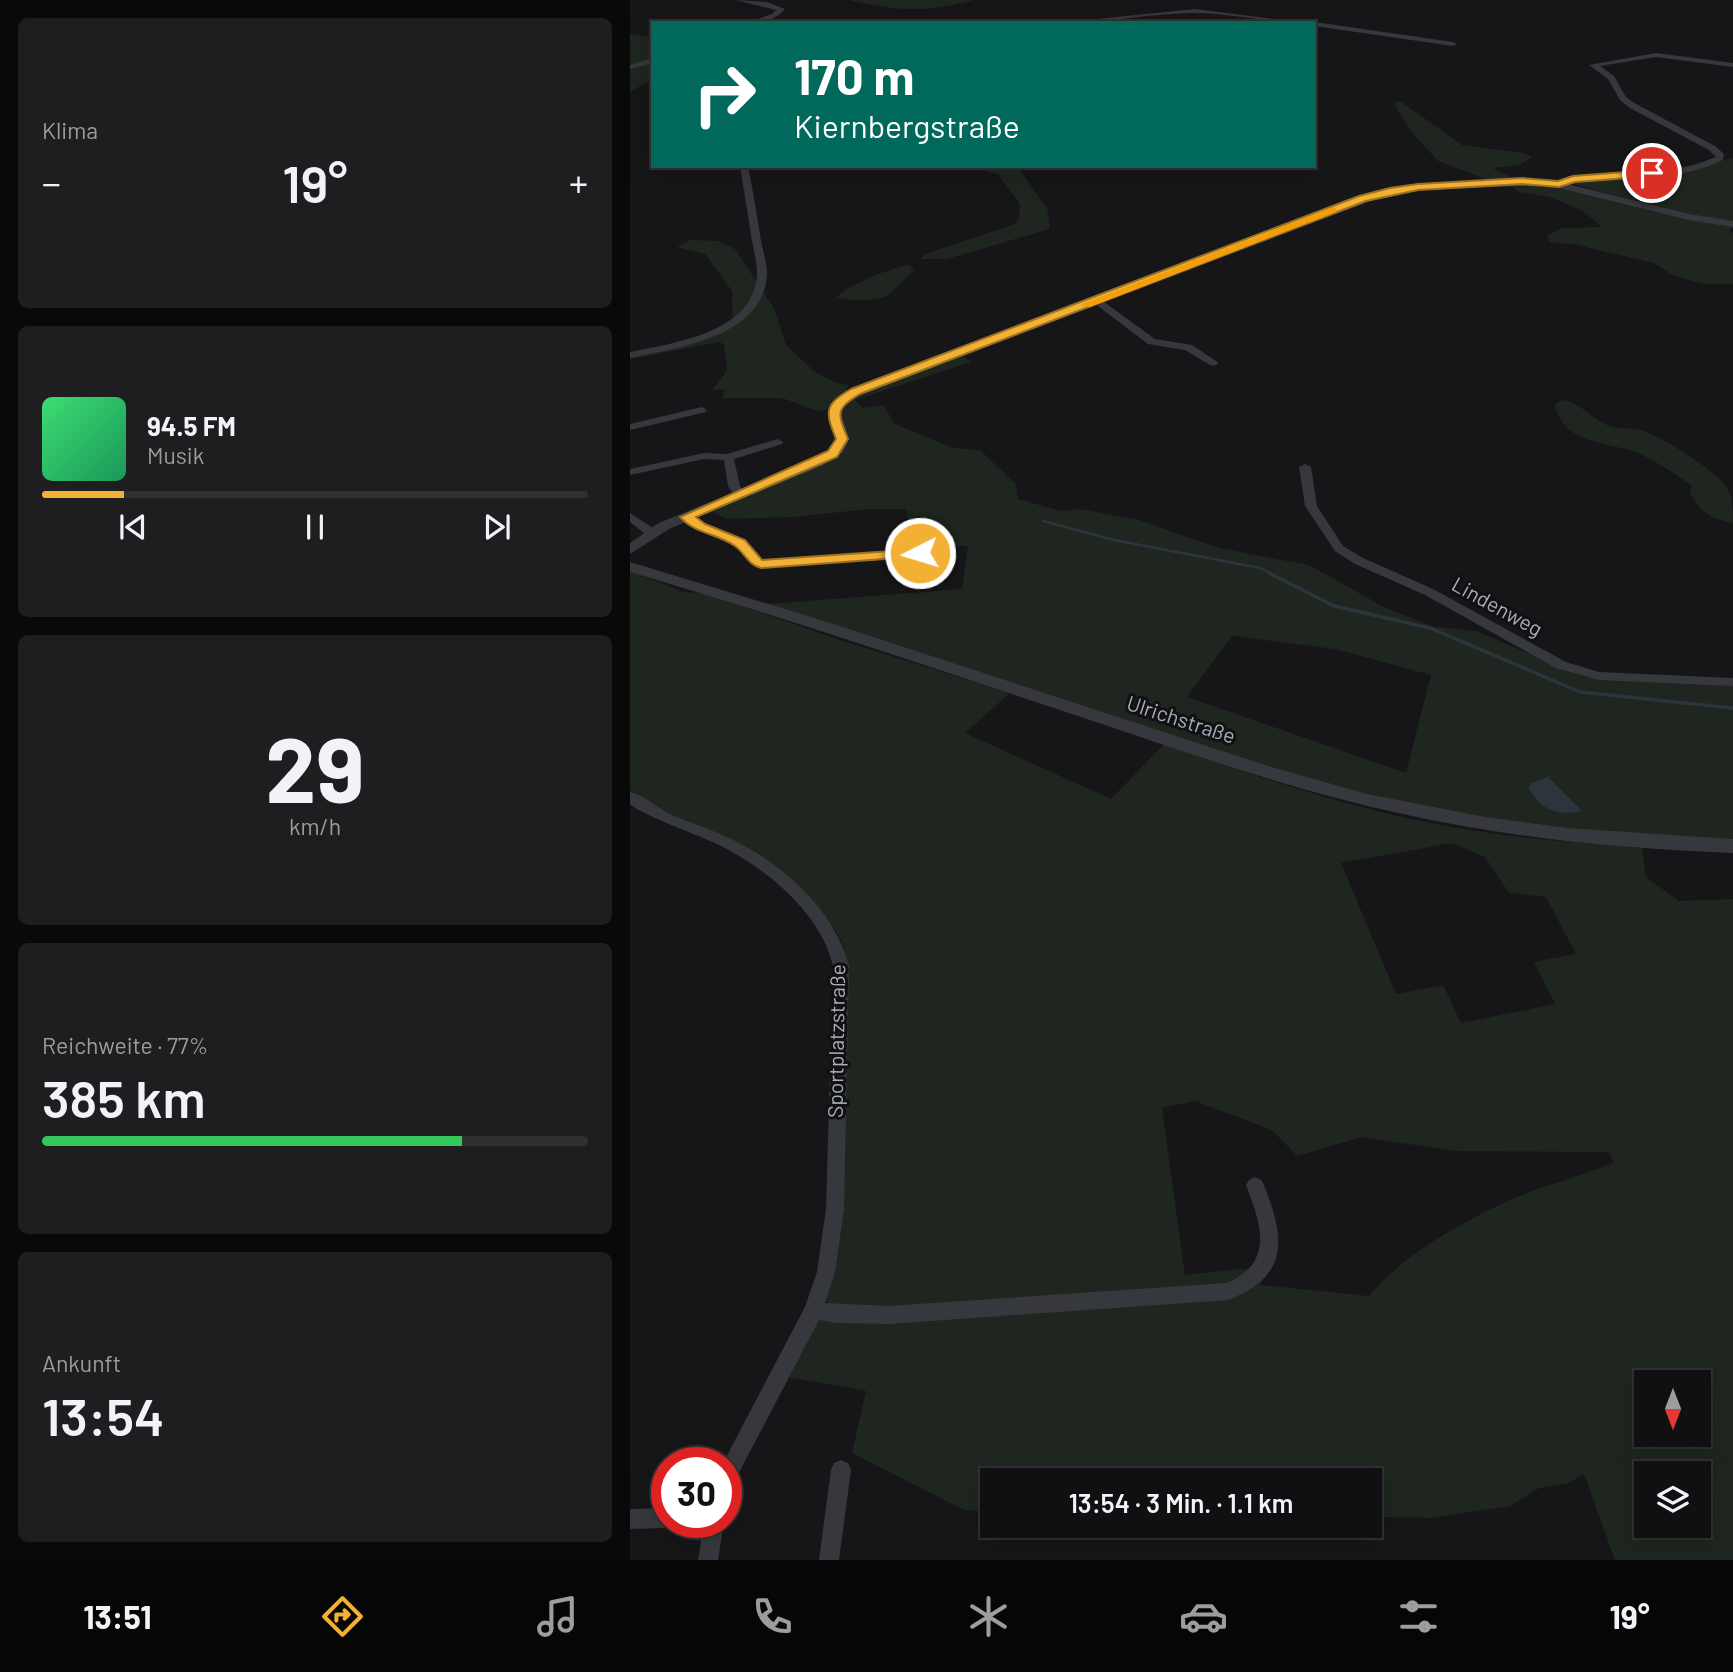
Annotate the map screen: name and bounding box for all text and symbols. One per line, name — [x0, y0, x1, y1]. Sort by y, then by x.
text: 170 m — [794, 46, 914, 105]
icon: right — [679, 49, 770, 140]
text: Kiernbergstraße — [794, 106, 1020, 144]
text: Klima — [42, 116, 98, 144]
pin — [1622, 143, 1682, 203]
text: 19° — [282, 151, 348, 213]
icon: arrive — [1633, 154, 1671, 192]
text: − — [42, 159, 61, 205]
text: + — [569, 159, 588, 205]
text: 94.5 FM — [147, 410, 236, 441]
text: Musik — [147, 441, 204, 469]
icon: previous — [114, 508, 152, 546]
icon: pause — [296, 508, 334, 546]
icon: next — [478, 508, 516, 546]
position arrow — [883, 516, 957, 590]
street label: Lindenweg — [1448, 571, 1547, 641]
street label: Ulrichstraße — [1124, 689, 1239, 748]
text: 29 — [265, 712, 365, 821]
text: km/h — [289, 812, 341, 840]
street label: Sportplatzstraße — [822, 964, 849, 1118]
text: Reichweite · 77% — [42, 1031, 208, 1059]
text: 385 km — [42, 1066, 206, 1128]
text: Ankunft — [42, 1349, 121, 1377]
north arrow — [1634, 1370, 1712, 1447]
map controls — [1634, 1370, 1711, 1538]
text: 13:54 — [42, 1384, 164, 1446]
speed limit sign: 30 — [651, 1447, 742, 1538]
button: layers — [1634, 1461, 1711, 1538]
text: 13:54 · 3 Min. · 1.1 km — [1069, 1487, 1293, 1518]
icon: directions — [318, 1592, 367, 1641]
icon: music — [533, 1592, 582, 1641]
icon: phone — [748, 1592, 797, 1641]
icon: climate — [964, 1592, 1013, 1641]
icon: car — [1179, 1592, 1228, 1641]
icon: filters — [1394, 1592, 1443, 1641]
text: 13:51 — [83, 1597, 152, 1635]
text: 19° — [1609, 1597, 1650, 1635]

